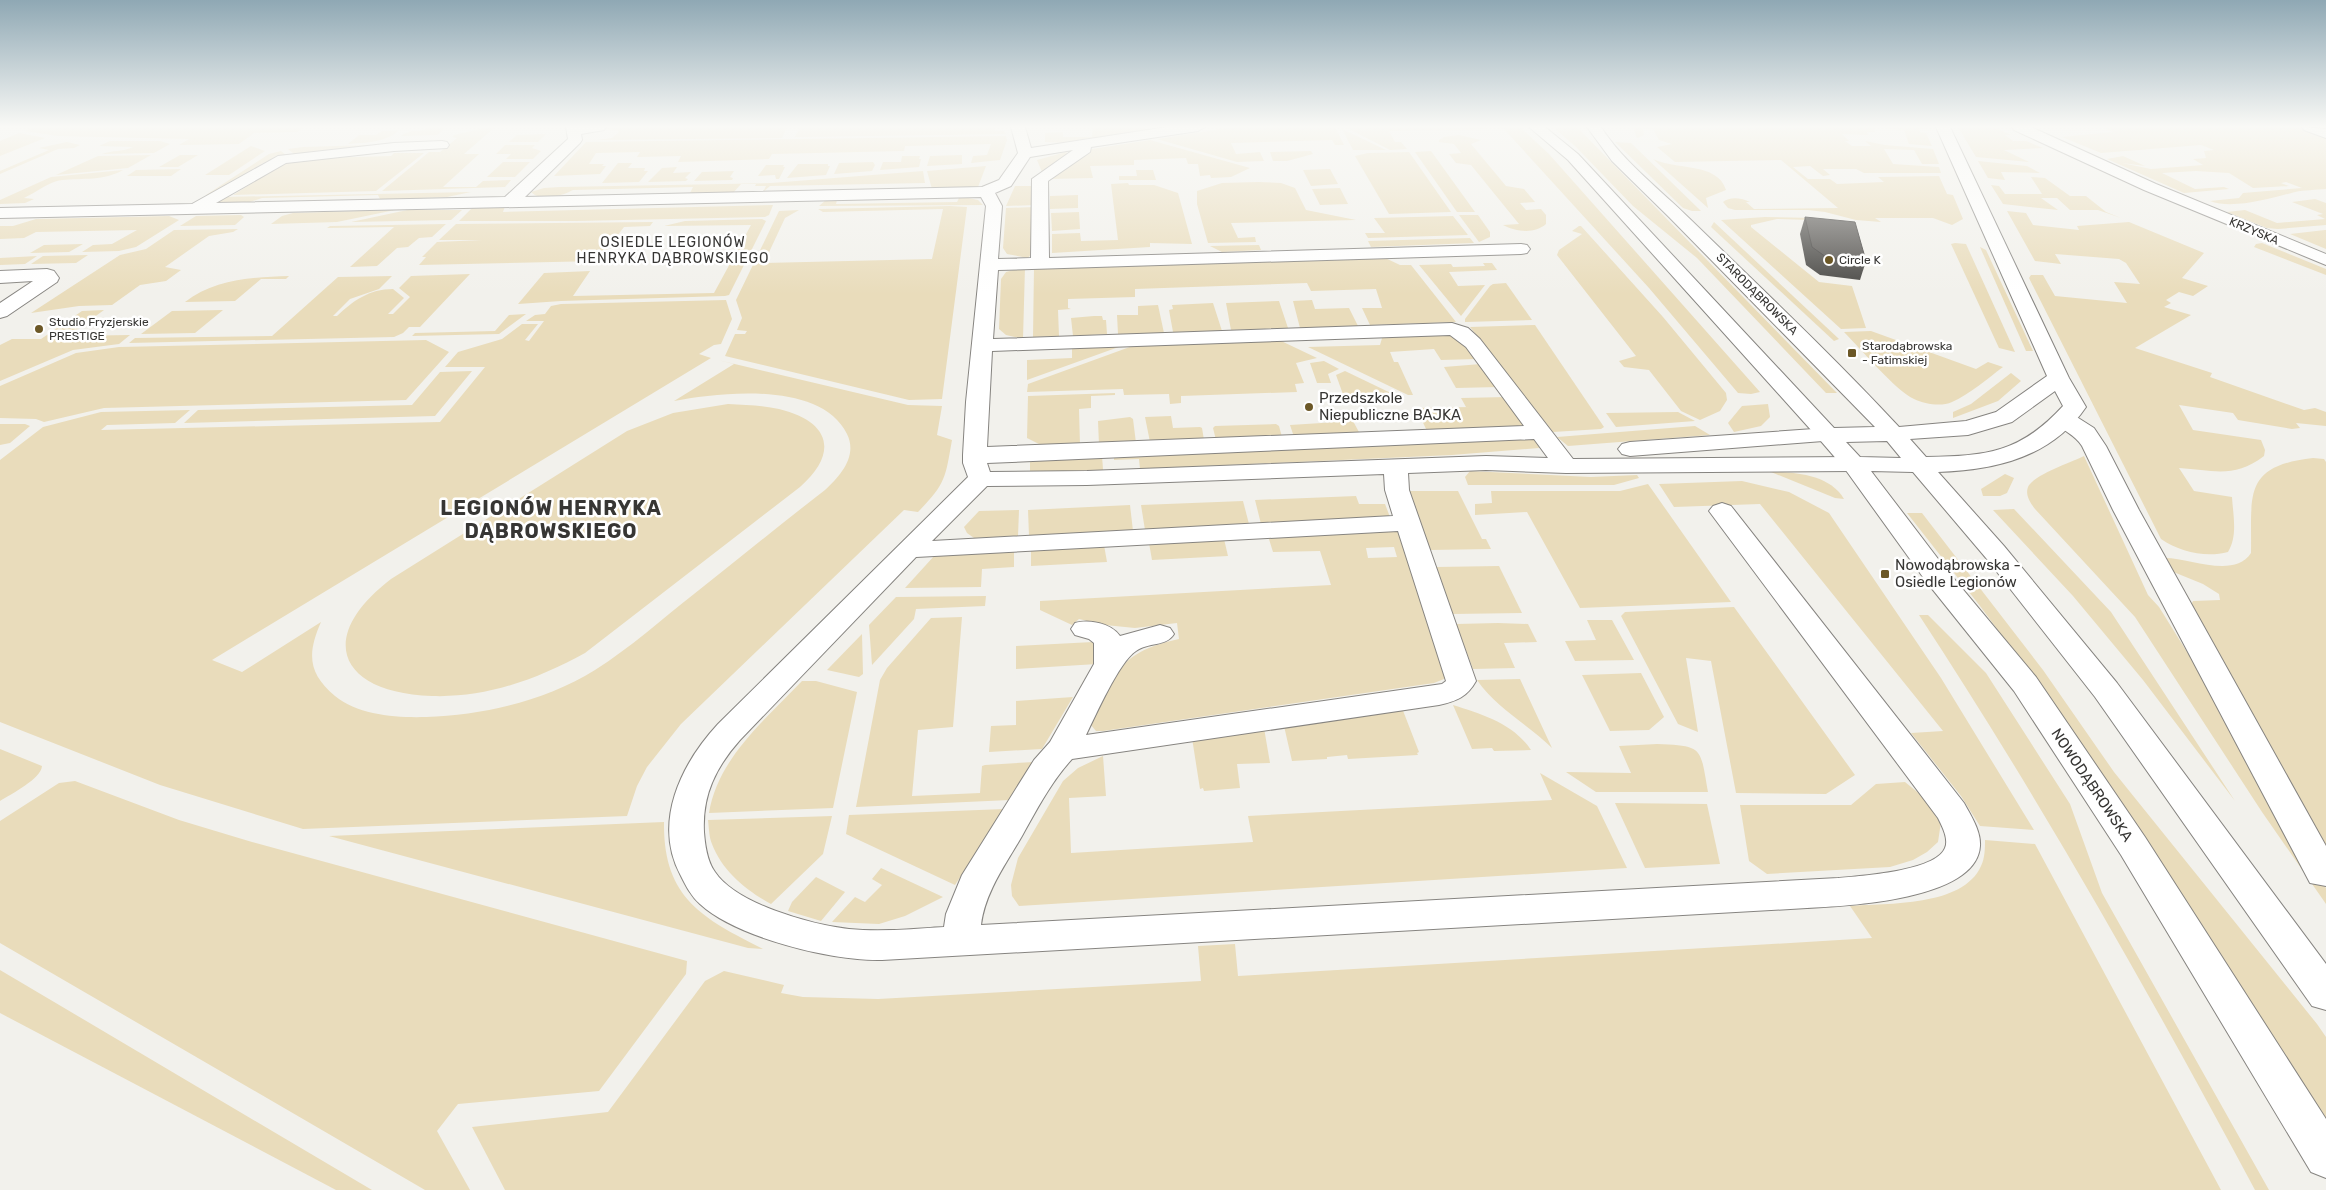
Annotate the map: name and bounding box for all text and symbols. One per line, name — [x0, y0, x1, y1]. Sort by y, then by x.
street label: KRZYSKA — [2227, 214, 2281, 248]
district label: OSIEDLE LEGIONÓW HENRYKA DĄBROWSKIEGO — [576, 233, 770, 267]
street label: STARODĄBROWSKA — [1713, 250, 1801, 338]
place label: Circle K — [1839, 253, 1882, 267]
marker: Circle K — [1823, 254, 1835, 266]
place label: Studio Fryzjerskie PRESTIGE — [49, 315, 149, 343]
marker: Studio Fryzjerskie PRESTIGE — [33, 323, 45, 335]
place label: Starodąbrowska - Fatimskiej — [1862, 339, 1952, 367]
marker: Starodąbrowska - Fatimskiej — [1846, 347, 1858, 359]
place label: Przedszkole Niepubliczne BAJKA — [1319, 389, 1461, 424]
marker: Przedszkole Niepubliczne BAJKA — [1303, 401, 1315, 413]
district label: LEGIONÓW HENRYKA DĄBROWSKIEGO — [440, 496, 662, 543]
place label: Nowodąbrowska - Osiedle Legionów — [1895, 556, 2021, 591]
marker: Nowodąbrowska - Osiedle Legionów — [1879, 568, 1891, 580]
street label: NOWODĄBROWSKA — [2047, 725, 2137, 845]

